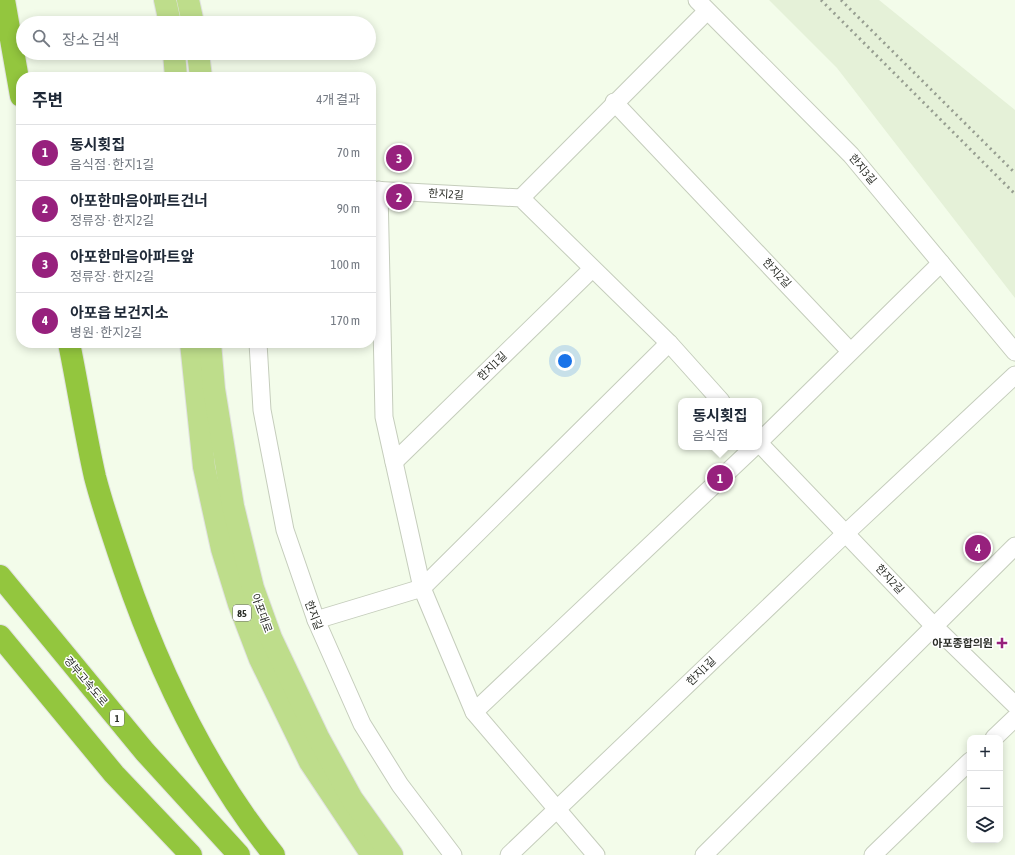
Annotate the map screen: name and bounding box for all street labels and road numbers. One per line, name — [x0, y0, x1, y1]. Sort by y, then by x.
street label: 한지3길 — [847, 152, 879, 186]
street label: 한지2길 — [428, 187, 464, 201]
street label: 한지2길 — [760, 256, 794, 290]
street label: 한지1길 — [475, 349, 509, 383]
street label: 한지2길 — [873, 562, 907, 596]
street label: 아포대로 — [249, 592, 275, 634]
street label: 한지길 — [303, 599, 325, 631]
road number: 85 — [233, 605, 251, 621]
street label: 경부고속도로 — [62, 654, 110, 708]
street label: 한지1길 — [684, 654, 718, 688]
road number: 1 — [110, 710, 124, 726]

